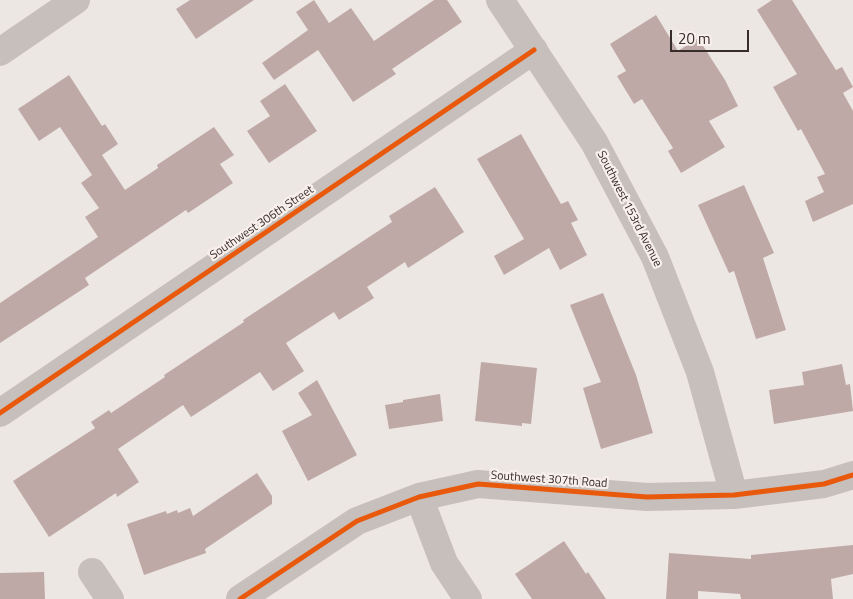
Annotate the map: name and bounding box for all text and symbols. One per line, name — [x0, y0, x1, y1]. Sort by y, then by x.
scale bar — [673, 20, 752, 52]
text: 20 m — [678, 27, 711, 50]
street label: Southwest 153rd Avenue — [594, 149, 664, 269]
street label: Southwest 306th Street — [207, 183, 317, 263]
street label: Southwest 307th Road — [490, 469, 608, 491]

